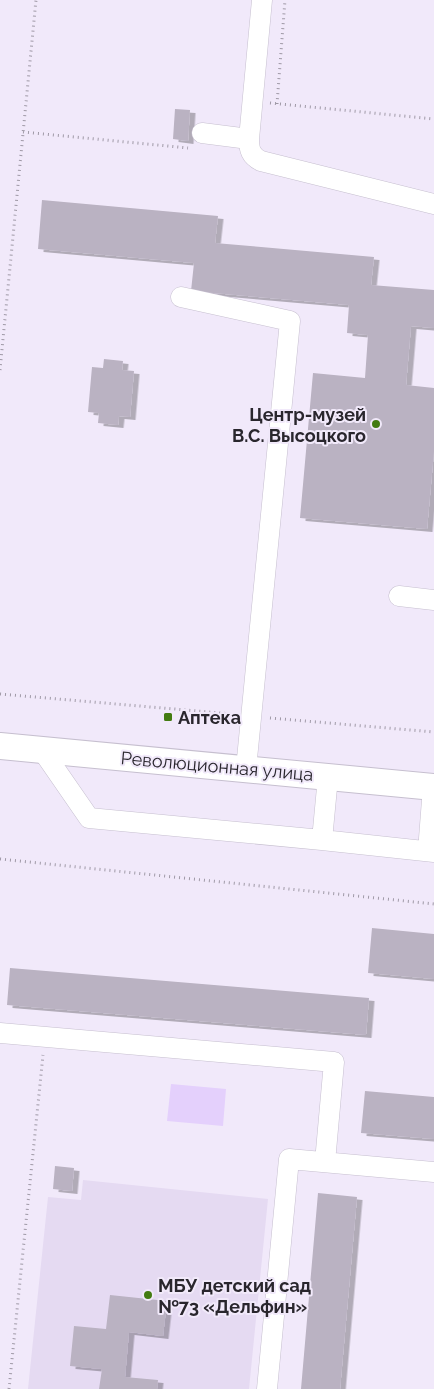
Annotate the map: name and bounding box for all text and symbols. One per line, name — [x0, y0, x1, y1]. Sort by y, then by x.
place label: Центр-музей В.С. Высоцкого — [232, 404, 366, 446]
marker: Центр-музей В.С. Высоцкого — [370, 418, 382, 430]
place label: Аптека — [178, 707, 241, 728]
marker: Аптека — [162, 711, 174, 723]
street label: Революционная улица — [120, 747, 314, 785]
place label: МБУ детский сад №73 «Дельфин» — [158, 1275, 311, 1317]
marker: МБУ детский сад №73 «Дельфин» — [142, 1289, 154, 1301]

